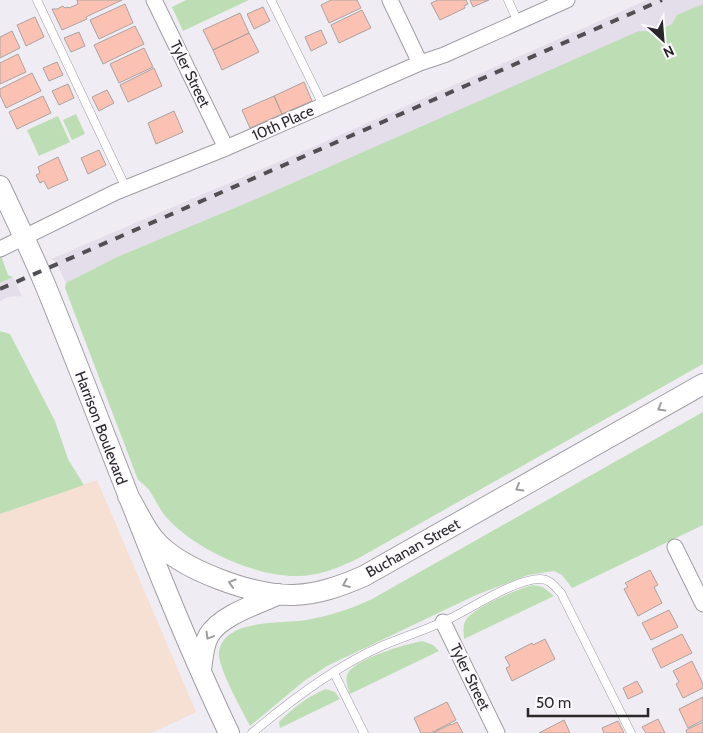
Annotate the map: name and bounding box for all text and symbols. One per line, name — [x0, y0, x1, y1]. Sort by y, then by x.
north arrow — [638, 15, 688, 65]
street label: Tyler Street — [166, 38, 214, 110]
text: N — [660, 41, 677, 62]
street label: 10th Place — [249, 101, 317, 145]
street label: Harrison Boulevard — [71, 369, 131, 487]
one-way arrow — [657, 402, 666, 412]
one-way arrow — [516, 482, 525, 492]
street label: Buchanan Street — [363, 515, 463, 581]
one-way arrow — [342, 577, 351, 588]
one-way arrow — [228, 579, 237, 589]
one-way arrow — [206, 631, 216, 640]
street label: Tyler Street — [446, 641, 494, 713]
scale bar — [528, 686, 648, 718]
text: 50 m — [536, 694, 571, 712]

